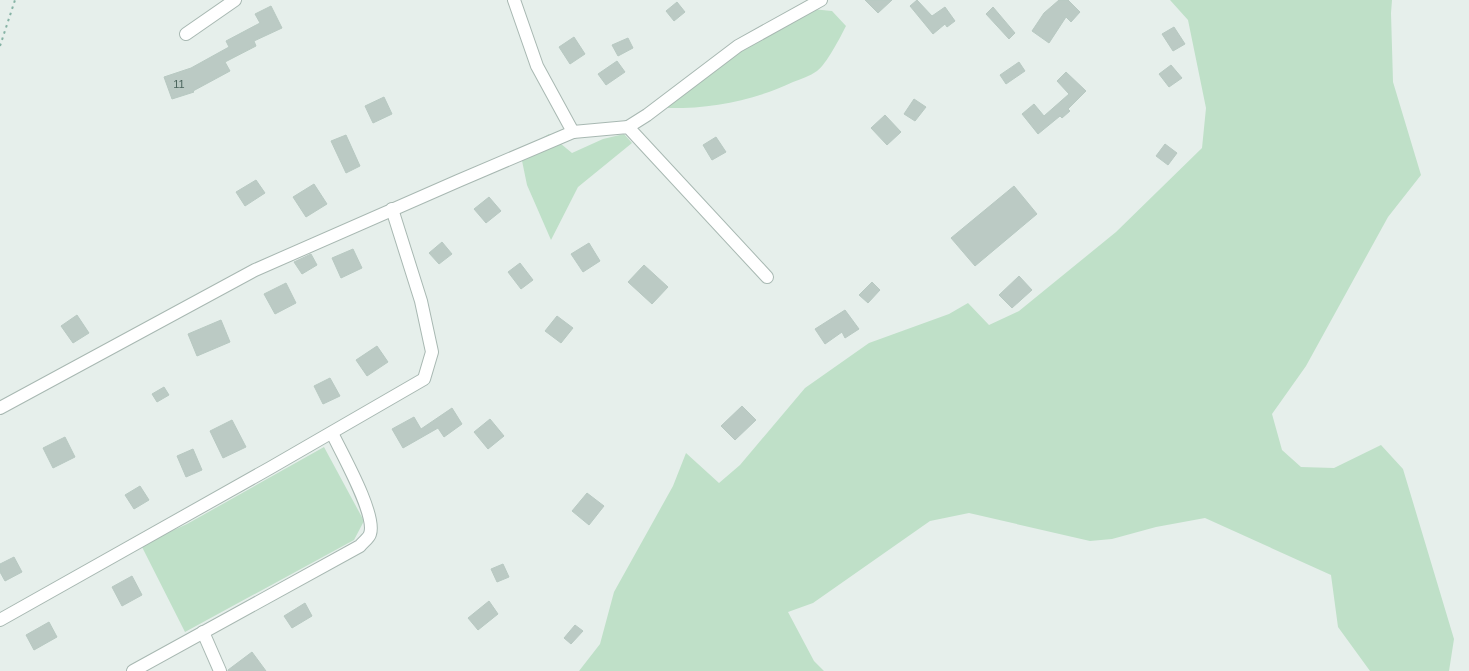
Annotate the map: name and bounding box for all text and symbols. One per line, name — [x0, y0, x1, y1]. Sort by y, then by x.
house number: 11 — [173, 78, 185, 90]

